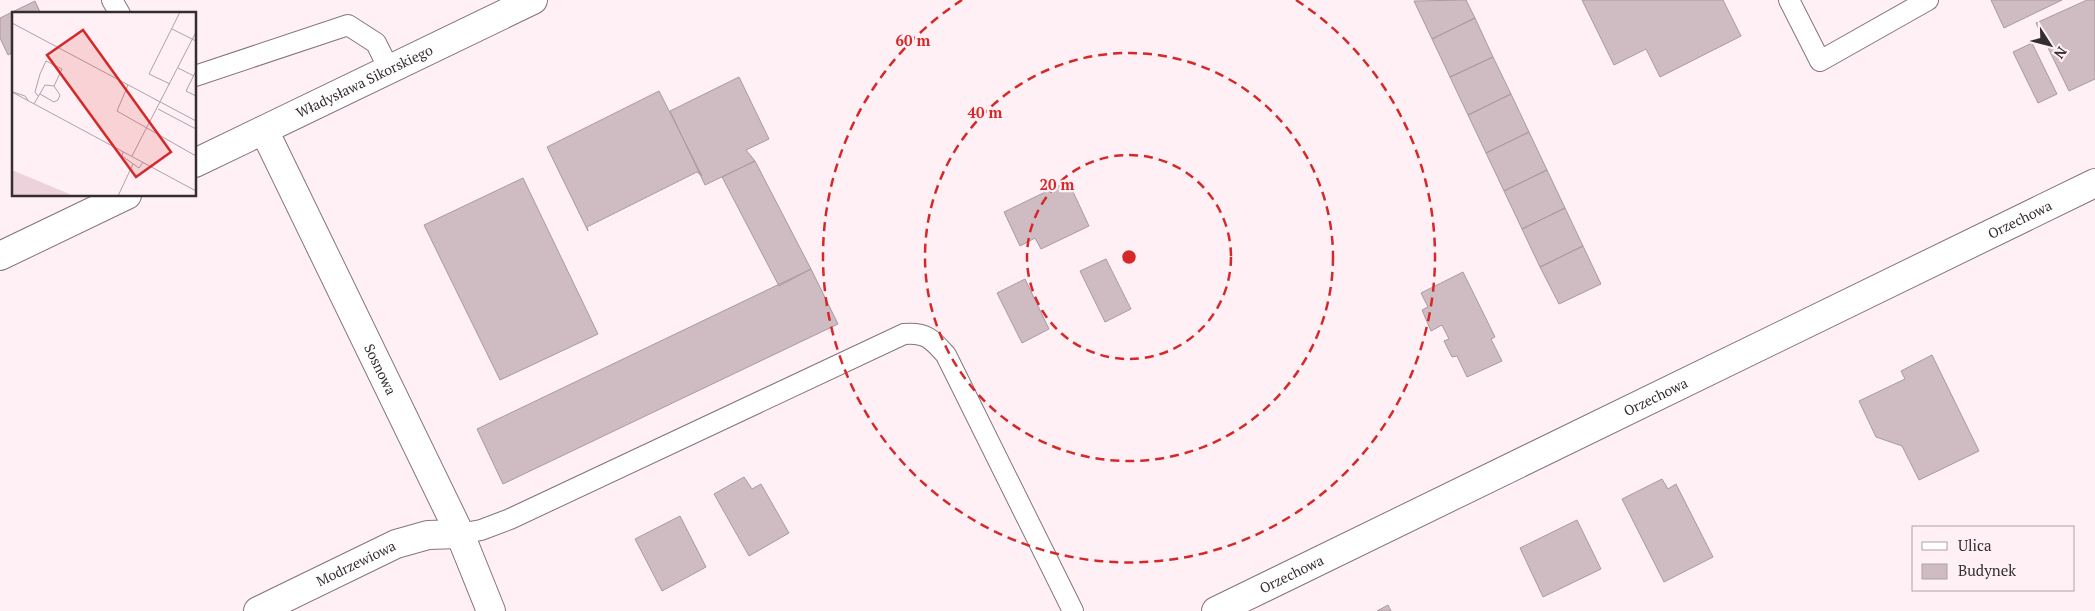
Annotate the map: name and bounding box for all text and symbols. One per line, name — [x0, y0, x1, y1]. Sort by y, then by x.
inset map — [12, 12, 196, 196]
north arrow — [2025, 20, 2075, 70]
text: 60 m — [896, 30, 931, 50]
street label: Władysława Sikorskiego — [293, 40, 436, 122]
text: N — [2050, 43, 2072, 63]
text: 40 m — [968, 102, 1003, 122]
text: 20 m — [1040, 174, 1075, 194]
street label: Orzechowa — [1984, 196, 2055, 243]
centre of rings — [1120, 248, 1138, 266]
street label: Sosnowa — [360, 340, 401, 398]
street label: Orzechowa — [1620, 373, 1691, 420]
legend — [1912, 526, 2075, 591]
text: Ulica — [1958, 535, 1992, 555]
street label: Modrzewiowa — [313, 536, 399, 590]
street label: Orzechowa — [1256, 550, 1327, 597]
text: Budynek — [1958, 560, 2016, 580]

